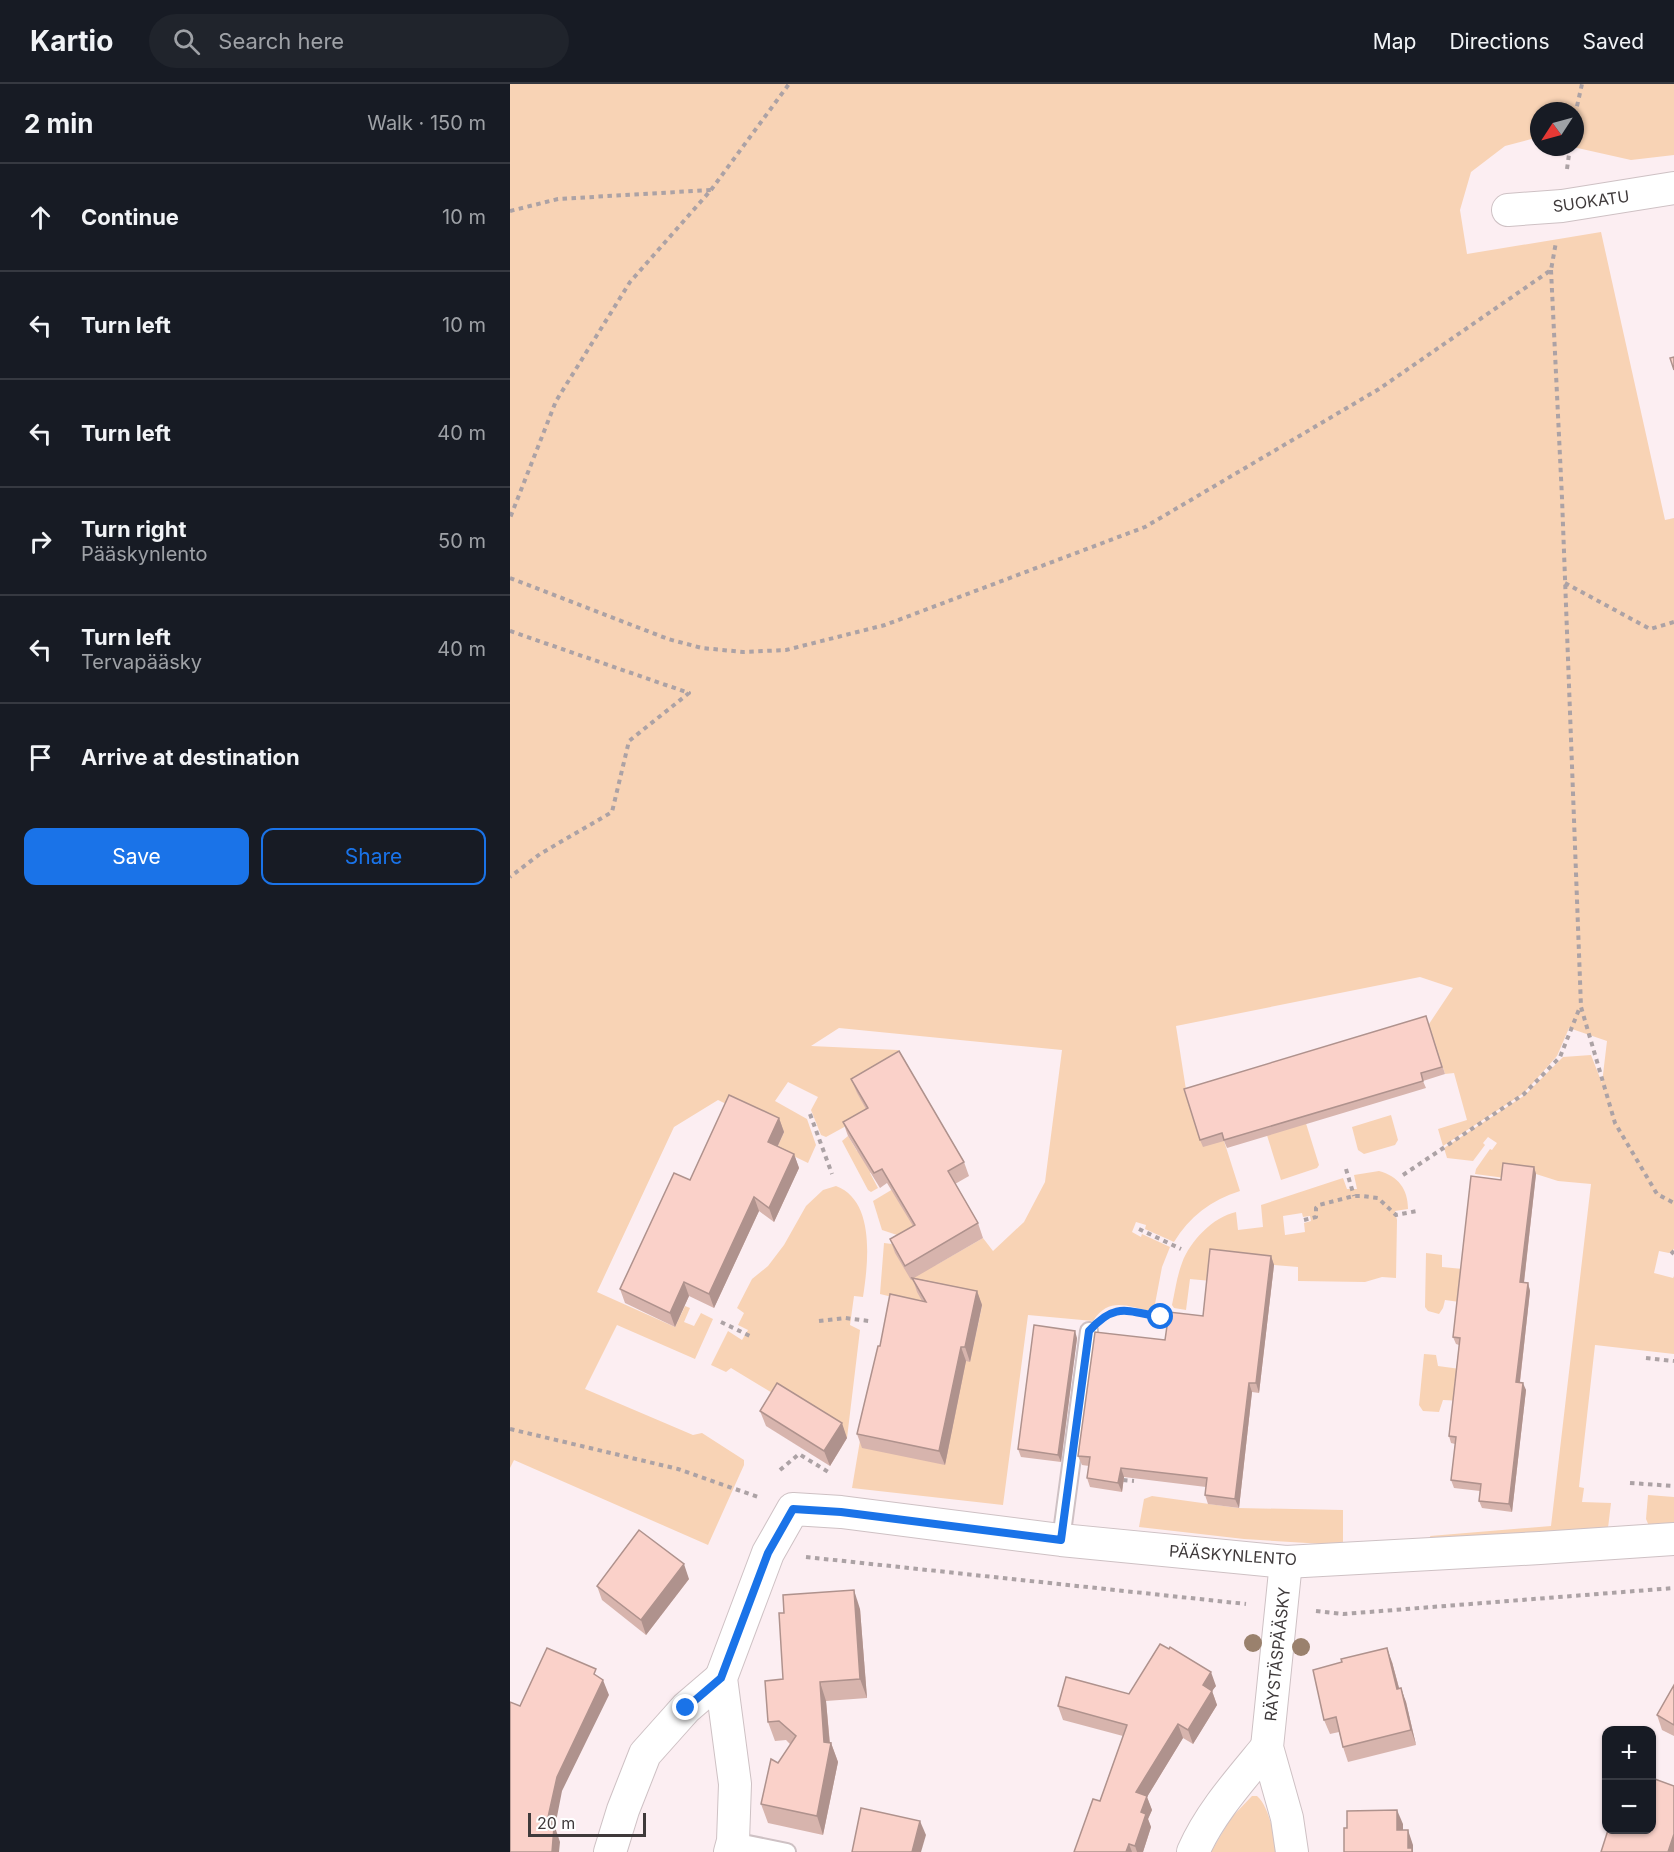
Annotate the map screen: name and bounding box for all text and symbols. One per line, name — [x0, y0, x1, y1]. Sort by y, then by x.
search box — [149, 14, 569, 68]
text: Kartio — [30, 24, 113, 58]
icon: search — [170, 25, 203, 58]
text: Search here — [218, 28, 344, 54]
text: Map — [1373, 29, 1416, 54]
text: Directions — [1449, 29, 1550, 54]
text: Saved — [1583, 29, 1644, 54]
north arrow — [1530, 102, 1584, 156]
text: 2 min — [24, 108, 94, 139]
text: Walk · 150 m — [367, 111, 486, 135]
street label: SUOKATU — [1551, 186, 1631, 216]
icon: ahead — [24, 201, 57, 234]
text: Continue — [81, 204, 179, 230]
text: 10 m — [442, 205, 486, 229]
icon: left — [24, 309, 57, 342]
text: Turn left — [81, 312, 171, 338]
text: 10 m — [442, 313, 486, 337]
icon: left — [24, 417, 57, 450]
text: Turn left — [81, 420, 171, 446]
text: 40 m — [437, 421, 486, 445]
text: Turn right — [81, 516, 187, 542]
icon: right — [24, 525, 57, 558]
text: 50 m — [438, 529, 486, 553]
text: Pääskynlento — [81, 542, 207, 566]
text: Turn left — [81, 624, 171, 650]
icon: left — [24, 633, 57, 666]
text: 40 m — [437, 637, 486, 661]
text: Tervapääsky — [81, 650, 202, 674]
icon: arrive — [24, 741, 57, 774]
text: Arrive at destination — [81, 744, 300, 770]
button: Save — [24, 828, 249, 885]
button: Share — [261, 828, 486, 885]
route start — [1147, 1303, 1173, 1329]
street label: PÄÄSKYNLENTO — [1168, 1541, 1298, 1569]
street label: RÄYSTÄSPÄÄSKY — [1260, 1586, 1294, 1722]
route end — [672, 1694, 698, 1720]
map controls — [1602, 1726, 1656, 1834]
button: + — [1602, 1726, 1656, 1780]
button: − — [1602, 1780, 1656, 1834]
scale bar — [528, 1810, 646, 1838]
text: 20 m — [537, 1813, 575, 1833]

